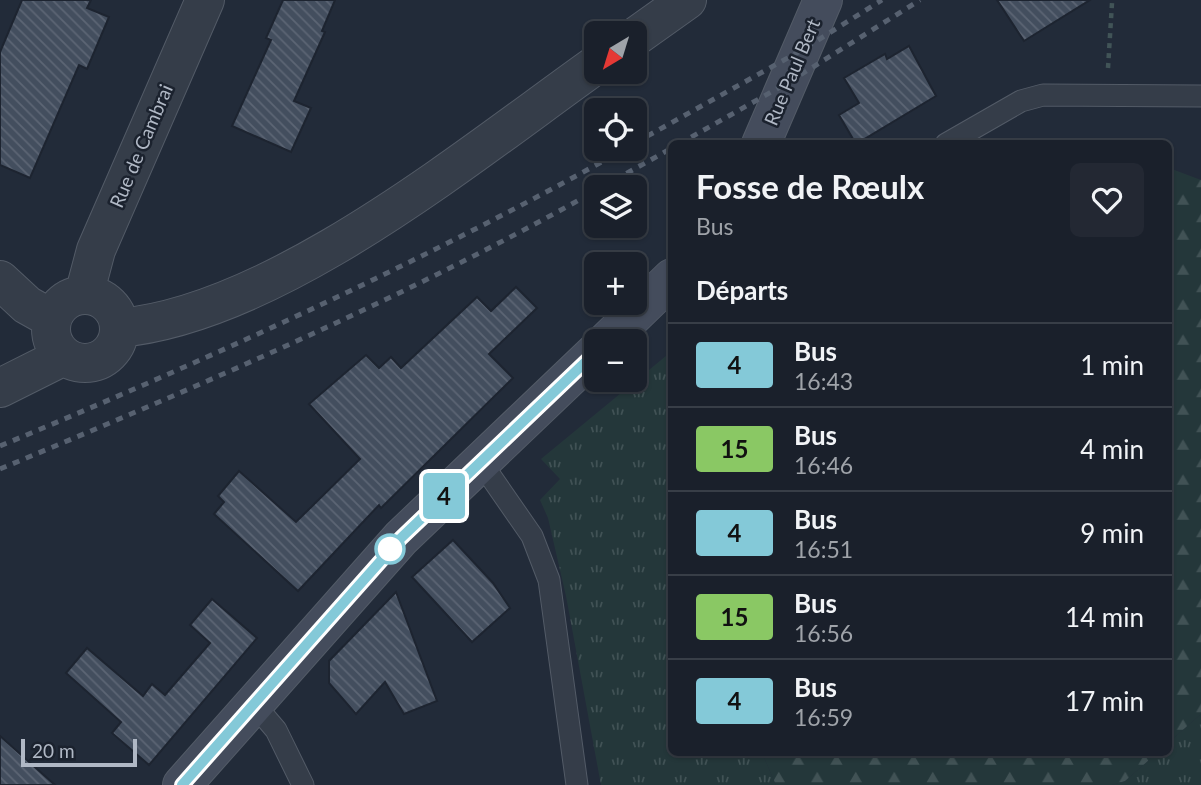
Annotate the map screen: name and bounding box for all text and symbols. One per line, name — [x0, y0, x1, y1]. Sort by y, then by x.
street label: Rue Paul Bert — [759, 15, 824, 128]
north arrow — [584, 21, 648, 84]
map controls — [584, 21, 647, 392]
street label: Rue de Cambrai — [104, 81, 177, 211]
button: locate — [584, 98, 647, 161]
button: heart — [1070, 163, 1144, 237]
text: Fosse de Rœulx — [696, 166, 924, 206]
button: layers — [584, 175, 647, 238]
text: Bus — [696, 212, 733, 240]
button: + — [584, 252, 647, 315]
text: Départs — [696, 274, 788, 306]
button: − — [584, 329, 647, 392]
text: Bus — [794, 335, 837, 367]
text: 1 min — [1080, 349, 1144, 381]
text: 4 — [728, 350, 741, 379]
text: 16:43 — [794, 367, 853, 395]
text: Bus — [794, 419, 837, 451]
text: 4 min — [1080, 433, 1144, 465]
text: 15 — [721, 434, 748, 463]
text: 16:46 — [794, 451, 853, 479]
line badge: 4 — [421, 473, 467, 519]
text: 4 — [437, 481, 451, 510]
text: Bus — [794, 503, 837, 535]
text: 9 min — [1080, 517, 1144, 549]
text: 4 — [728, 518, 741, 547]
unlabelled marker — [375, 534, 405, 564]
text: 16:51 — [794, 535, 853, 563]
text: Bus — [794, 587, 837, 619]
text: 14 min — [1065, 601, 1144, 633]
text: 15 — [721, 602, 748, 631]
text: 16:56 — [794, 619, 853, 647]
text: Bus — [794, 671, 837, 703]
text: 17 min — [1065, 685, 1144, 717]
text: 4 — [728, 686, 741, 715]
text: 16:59 — [794, 703, 853, 731]
scale bar — [21, 736, 136, 768]
text: 20 m — [32, 739, 75, 762]

